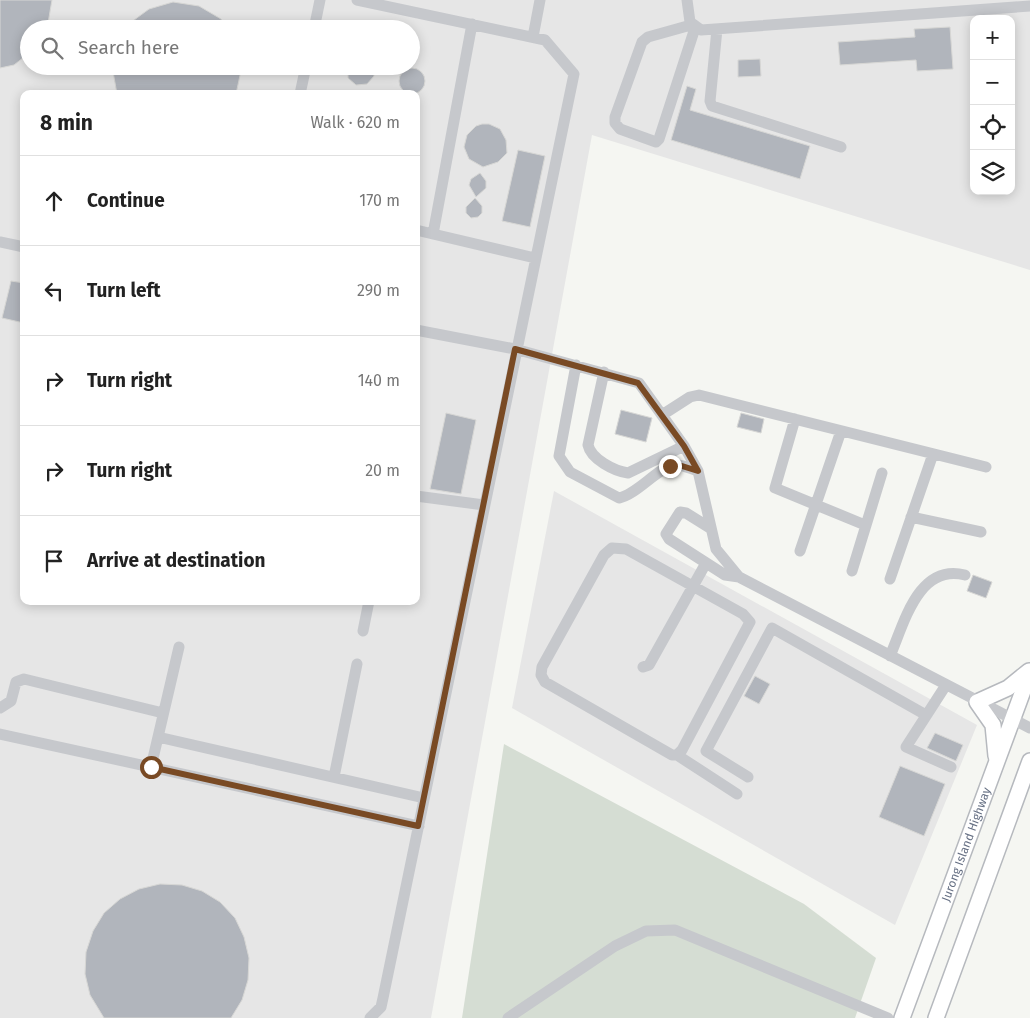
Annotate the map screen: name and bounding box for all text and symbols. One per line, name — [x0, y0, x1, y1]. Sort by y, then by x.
map controls — [970, 15, 1015, 195]
button: + — [970, 15, 1015, 60]
search box — [20, 20, 420, 75]
icon: search — [38, 34, 66, 62]
text: Search here — [78, 36, 179, 59]
button: − — [970, 60, 1015, 105]
button: locate — [970, 105, 1015, 150]
text: 8 min — [40, 110, 93, 136]
text: Walk · 620 m — [310, 113, 400, 132]
button: layers — [970, 150, 1015, 195]
icon: ahead — [40, 187, 68, 215]
text: Continue — [87, 189, 165, 212]
text: 170 m — [359, 191, 400, 210]
icon: left — [40, 277, 68, 305]
text: Turn left — [87, 279, 161, 302]
text: 290 m — [357, 281, 400, 300]
icon: right — [40, 367, 68, 395]
text: Turn right — [87, 369, 172, 392]
text: 140 m — [358, 371, 400, 390]
route end — [659, 455, 682, 478]
icon: right — [40, 457, 68, 485]
text: Turn right — [87, 459, 172, 482]
text: 20 m — [365, 461, 400, 480]
icon: arrive — [40, 547, 68, 575]
text: Arrive at destination — [87, 549, 266, 572]
route start — [140, 756, 163, 779]
street label: Jurong Island Highway — [939, 785, 994, 903]

